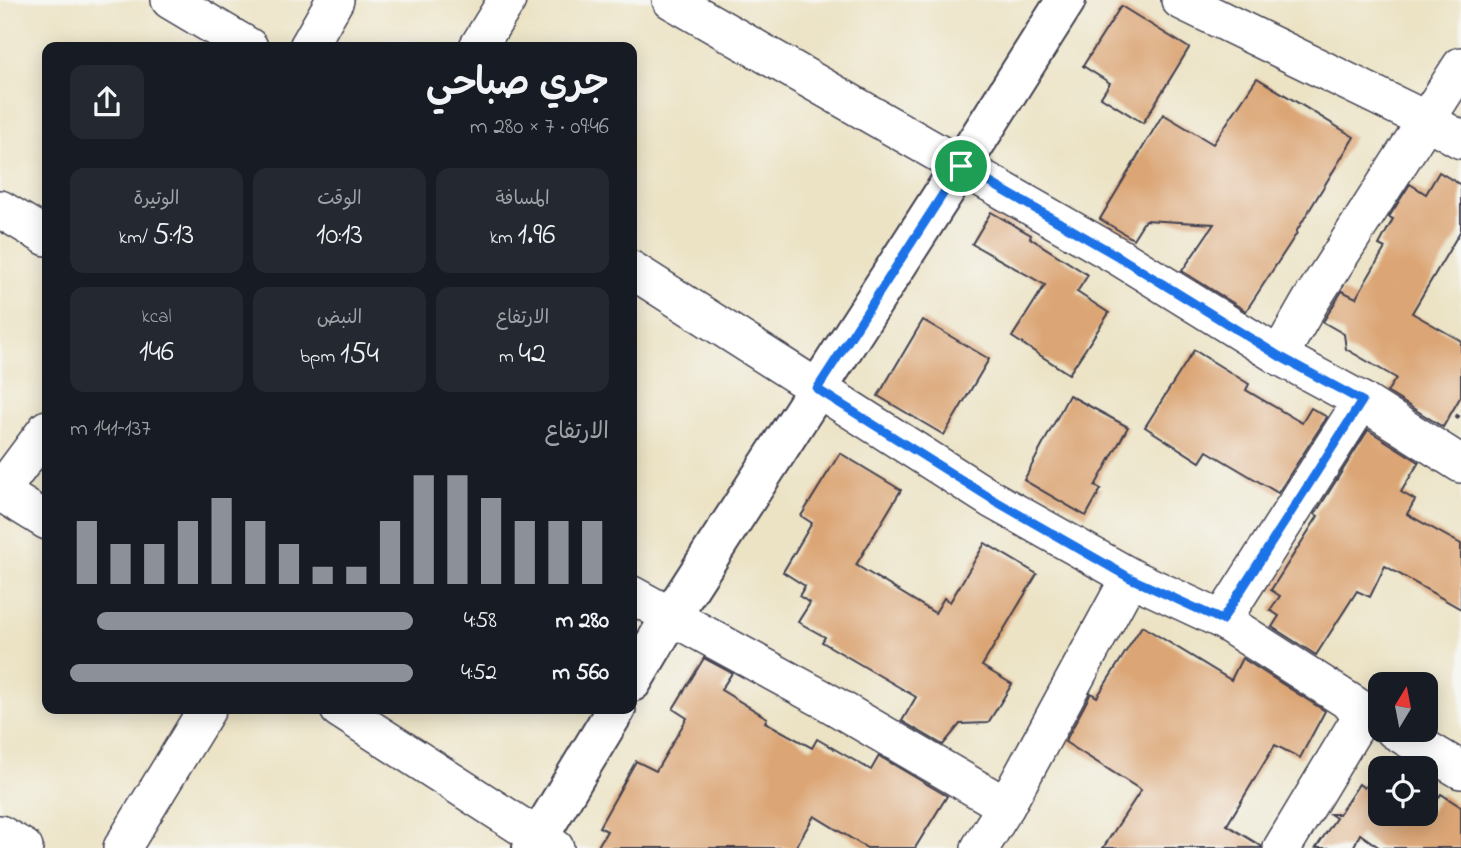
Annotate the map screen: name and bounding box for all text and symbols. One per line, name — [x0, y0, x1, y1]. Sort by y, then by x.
text: جري صباحي — [426, 57, 609, 113]
button: share — [70, 65, 144, 139]
text: 09:46 · 7 × 280 m — [470, 111, 609, 144]
pin — [931, 136, 991, 196]
icon: arrive — [942, 147, 980, 185]
text: الوتيرة — [134, 186, 179, 213]
text: الوقت — [317, 186, 362, 213]
text: المسافة — [495, 186, 550, 213]
text: 5:13 — [153, 214, 194, 258]
text: 10:13 — [316, 214, 363, 258]
text: 1.96 — [517, 214, 555, 258]
text: /km — [119, 225, 153, 252]
text: km — [490, 225, 517, 252]
text: kcal — [141, 304, 172, 331]
text: النبض — [317, 305, 362, 332]
text: الارتفاع — [496, 305, 549, 332]
text: 146 — [139, 331, 174, 375]
text: 154 — [340, 333, 379, 377]
text: 42 — [519, 333, 546, 377]
text: bpm — [300, 344, 340, 371]
text: m — [499, 344, 519, 371]
text: 137–141 m — [70, 413, 151, 446]
text: الارتفاع — [545, 416, 609, 449]
text: 4:58 — [464, 605, 497, 638]
text: 280 m — [555, 605, 609, 638]
text: 4:52 — [461, 657, 497, 690]
text: 560 m — [552, 657, 609, 690]
north arrow — [1368, 672, 1438, 742]
map controls — [1368, 672, 1438, 826]
button: locate — [1368, 756, 1438, 826]

